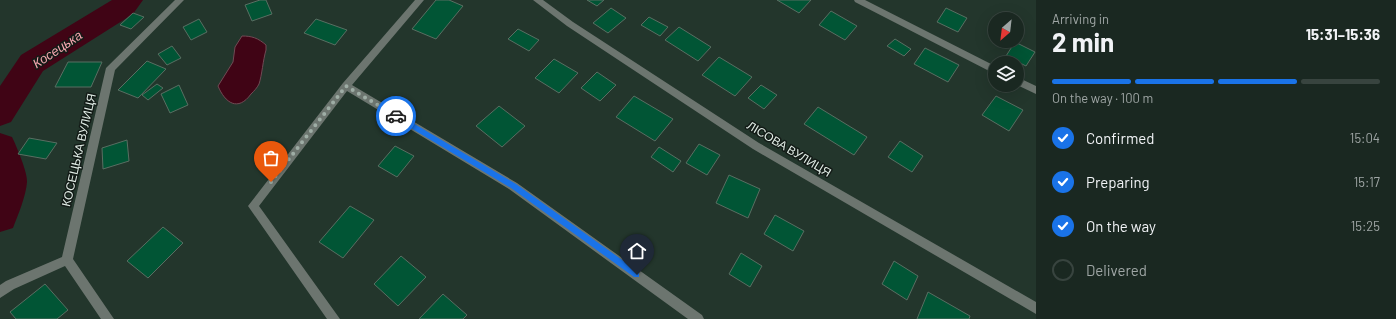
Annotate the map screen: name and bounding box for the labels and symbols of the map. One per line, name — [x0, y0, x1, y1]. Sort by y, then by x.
north arrow — [988, 12, 1024, 48]
water label: Косецька — [29, 27, 85, 71]
street label: КОСЕЦЬКА ВУЛИЦЯ — [58, 92, 99, 208]
courier — [376, 96, 416, 136]
street label: ЛІСОВА ВУЛИЦЯ — [744, 117, 834, 180]
pin — [254, 141, 288, 182]
pin — [620, 234, 654, 275]

